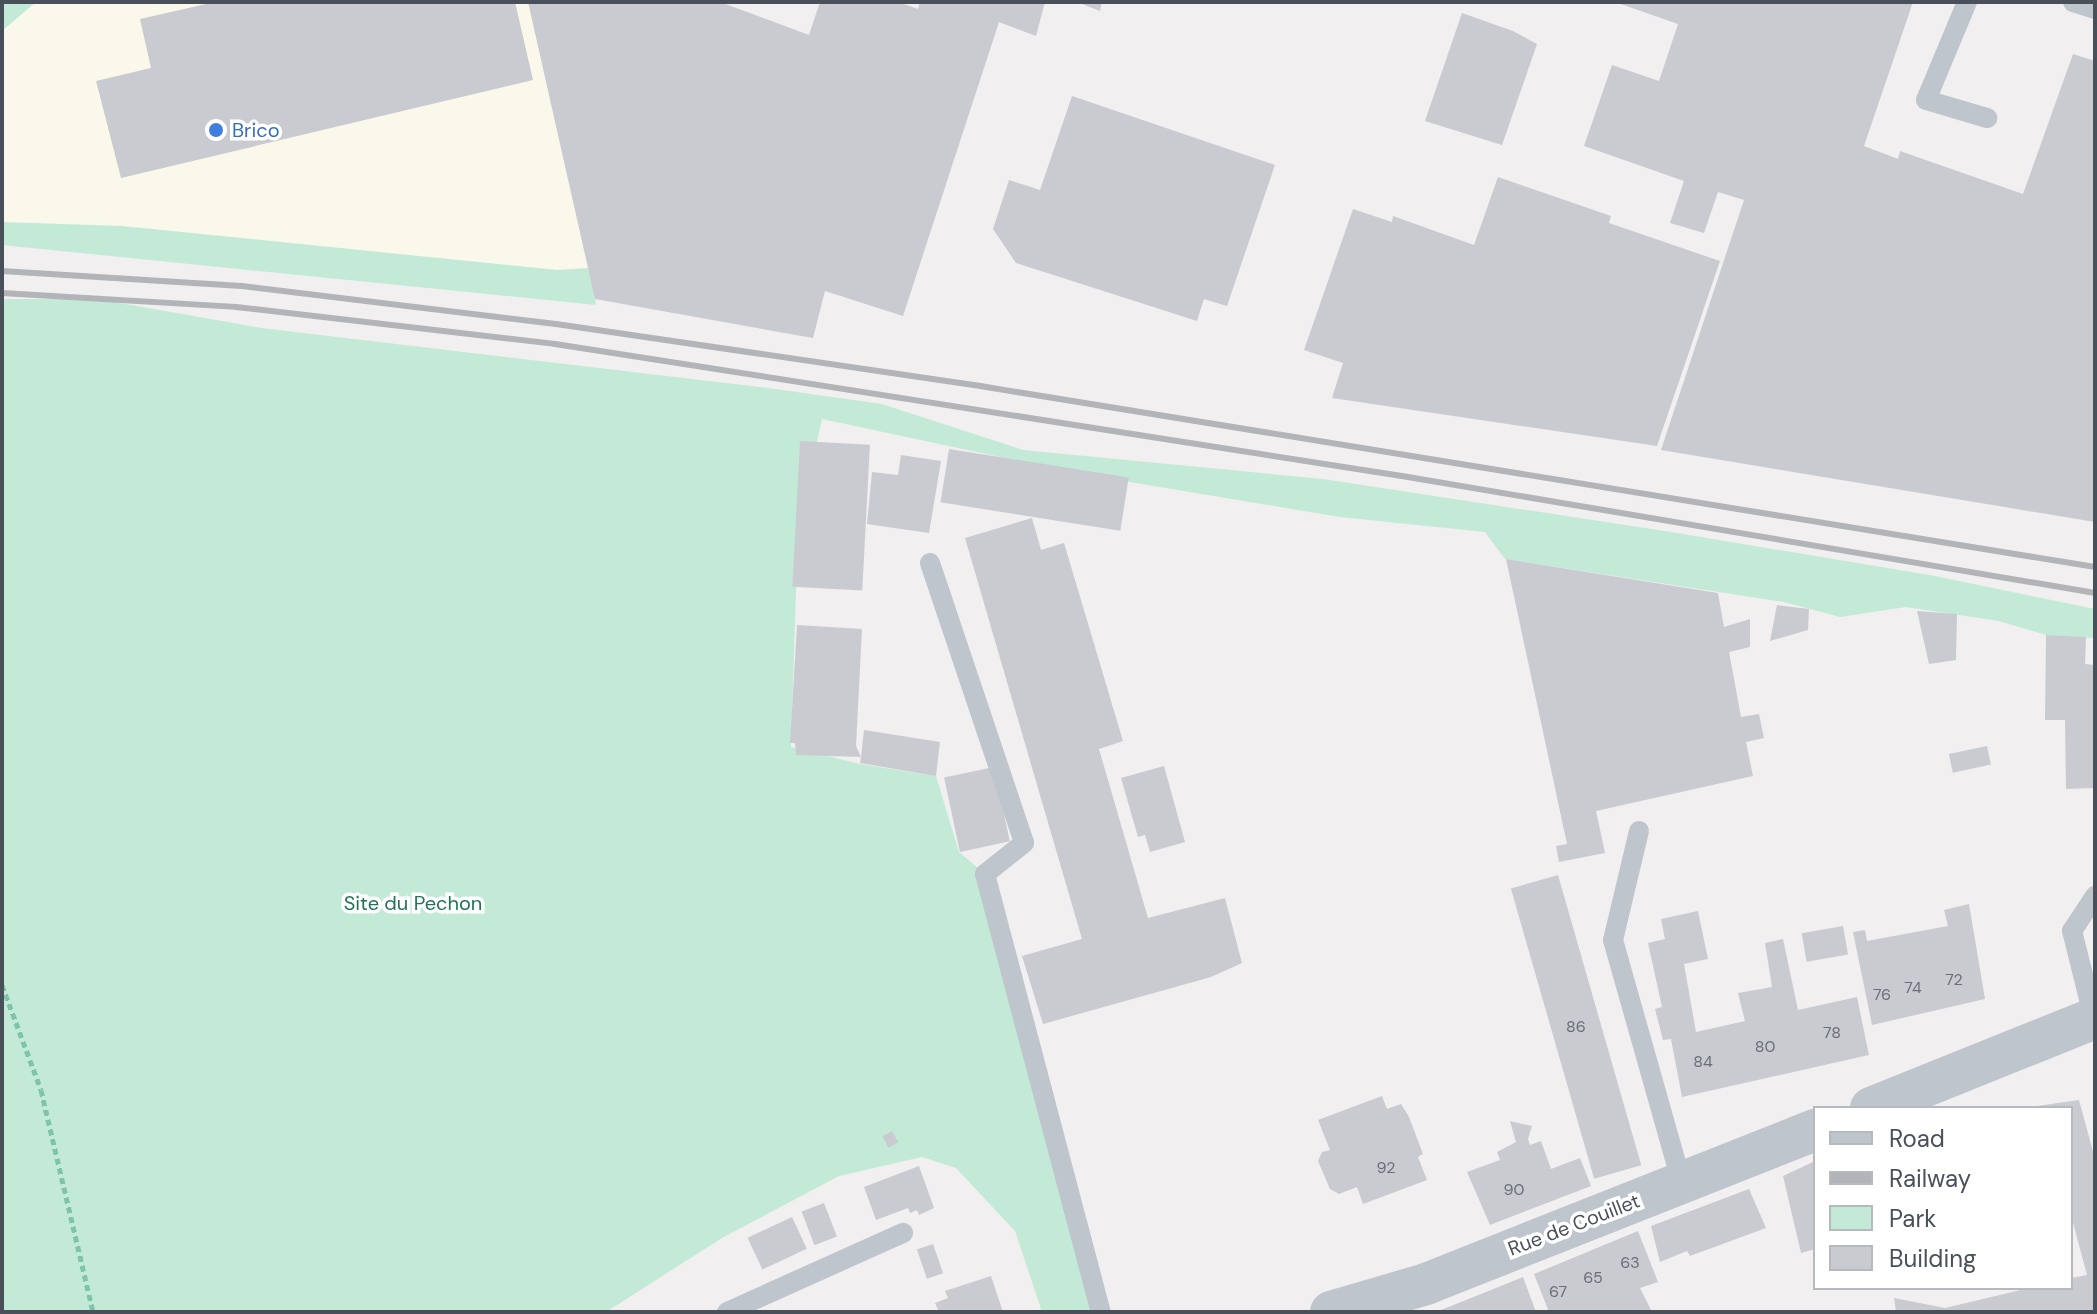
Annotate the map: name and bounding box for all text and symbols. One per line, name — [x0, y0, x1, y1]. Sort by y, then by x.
place label: Brico — [232, 118, 280, 142]
marker: Brico — [207, 121, 225, 139]
park label: Site du Pechon — [344, 891, 482, 915]
house number: 72 — [1945, 970, 1963, 990]
house number: 74 — [1904, 978, 1922, 998]
house number: 76 — [1873, 985, 1891, 1005]
house number: 86 — [1566, 1017, 1586, 1037]
house number: 78 — [1823, 1023, 1841, 1043]
house number: 80 — [1755, 1037, 1775, 1057]
house number: 84 — [1693, 1052, 1713, 1072]
legend — [1813, 1106, 2073, 1290]
text: Road — [1889, 1123, 1945, 1154]
house number: 92 — [1377, 1158, 1395, 1178]
text: Railway — [1889, 1163, 1971, 1194]
house number: 90 — [1504, 1180, 1524, 1200]
street label: Rue de Couillet — [1505, 1189, 1643, 1261]
text: Park — [1889, 1203, 1936, 1234]
text: Building — [1889, 1243, 1976, 1274]
house number: 63 — [1620, 1253, 1640, 1273]
house number: 65 — [1583, 1268, 1603, 1288]
house number: 67 — [1549, 1282, 1567, 1302]

